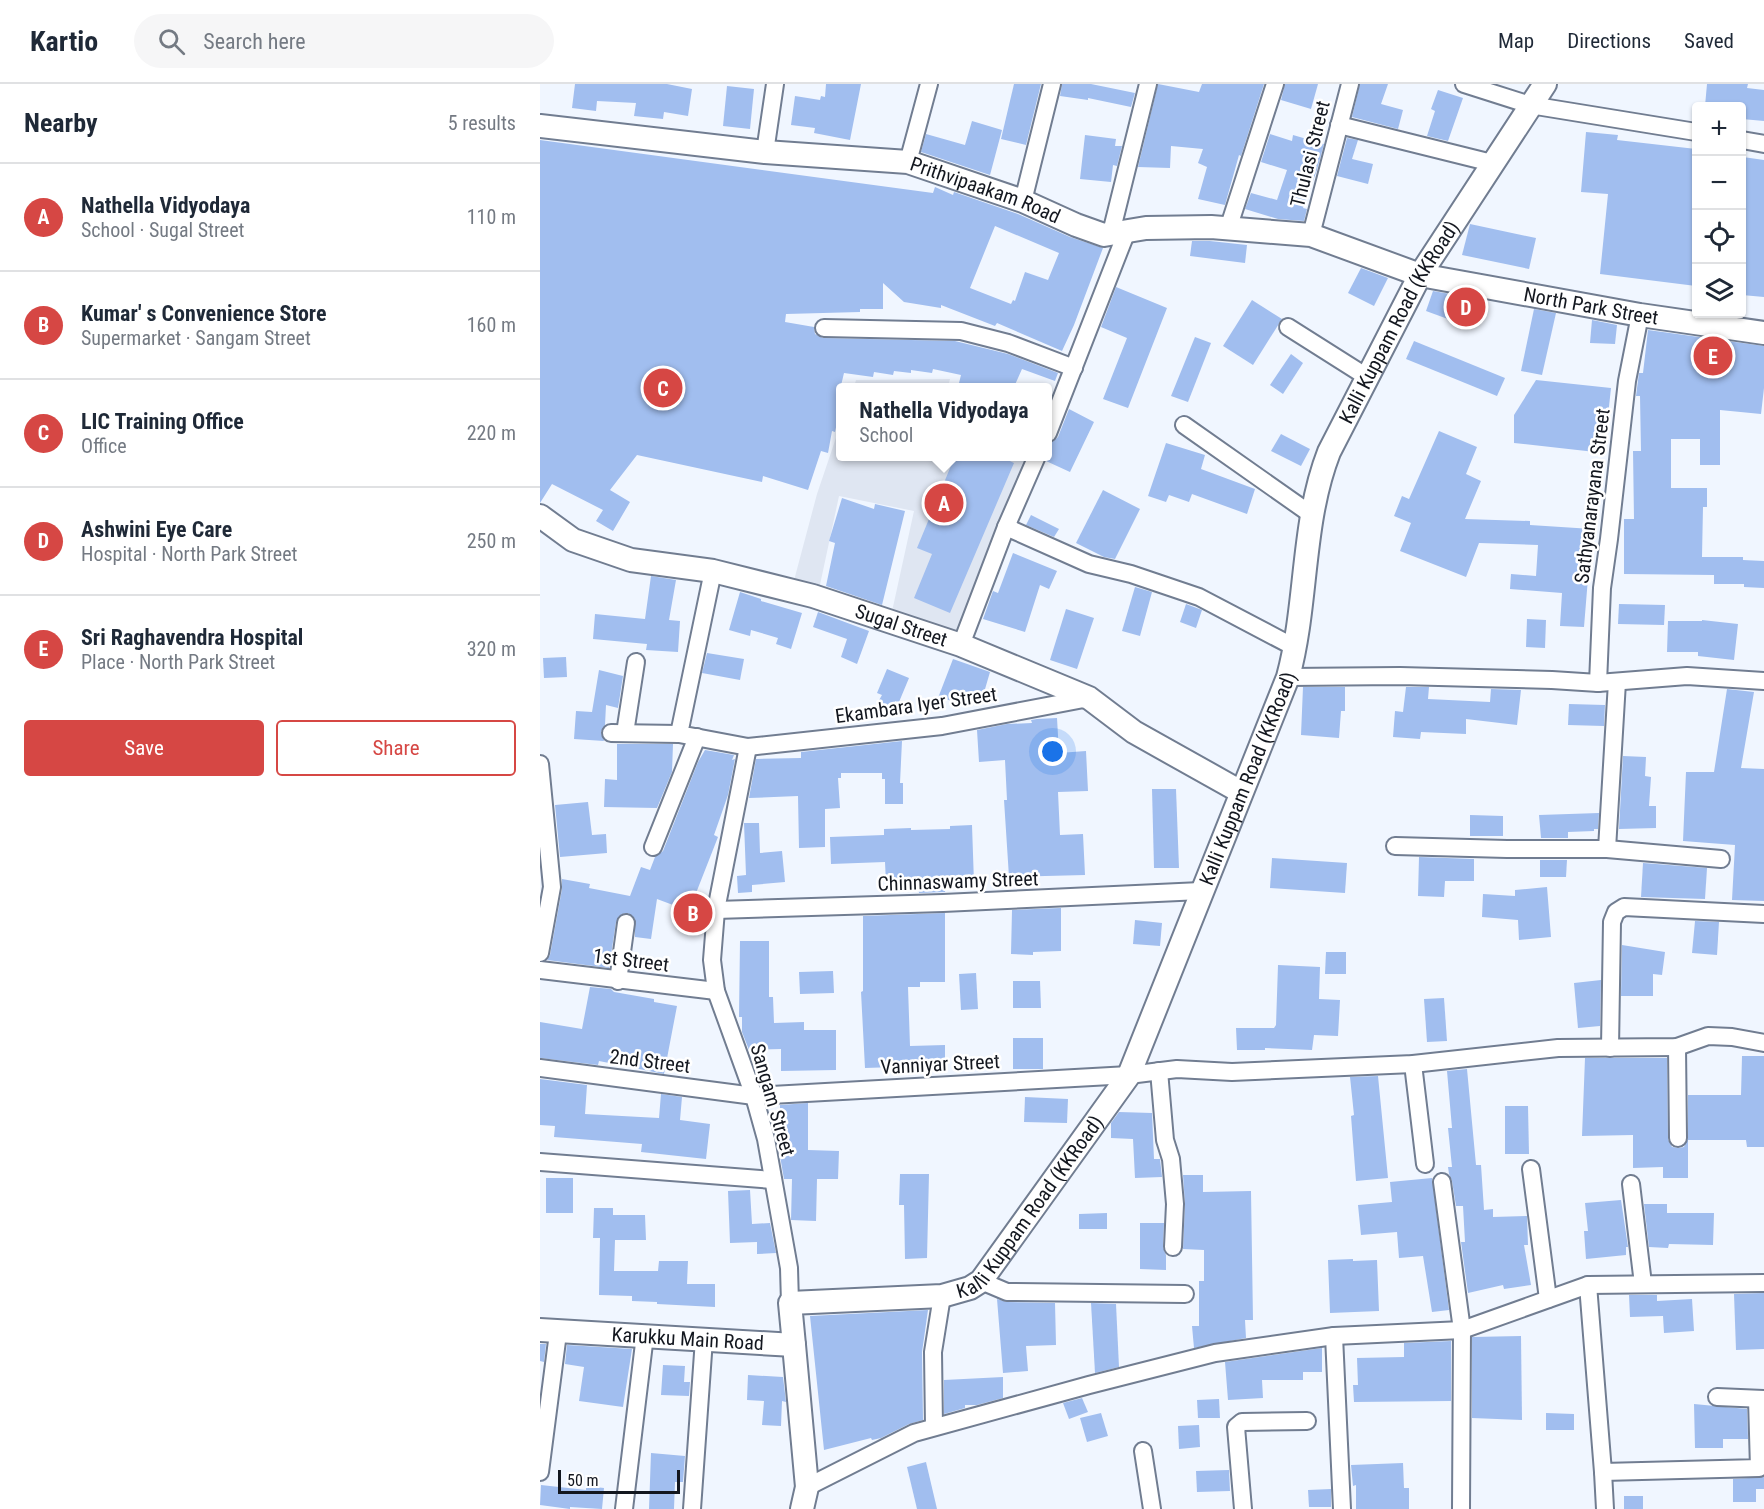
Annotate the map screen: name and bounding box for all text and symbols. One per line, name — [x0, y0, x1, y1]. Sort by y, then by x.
search box — [134, 14, 554, 68]
text: Kartio — [30, 25, 98, 58]
icon: search — [155, 25, 188, 58]
text: Search here — [203, 29, 306, 54]
text: Map — [1498, 29, 1534, 53]
text: Directions — [1567, 29, 1651, 53]
text: Saved — [1684, 29, 1734, 53]
street label: Thulasi Street — [1285, 98, 1335, 210]
map controls — [1692, 102, 1746, 318]
button: + — [1692, 102, 1746, 156]
text: Nearby — [24, 108, 98, 138]
text: 5 results — [448, 111, 516, 135]
street label: Prithvipaakam Road — [907, 152, 1064, 228]
button: − — [1692, 156, 1746, 210]
text: Nathella Vidyodaya — [81, 193, 250, 218]
text: A — [38, 205, 49, 229]
text: 110 m — [467, 205, 516, 229]
button: locate — [1692, 210, 1746, 264]
street label: Kalli Kuppam Road (KKRoad) — [1334, 216, 1464, 428]
text: School · Sugal Street — [81, 218, 245, 242]
button: layers — [1692, 264, 1746, 318]
street label: North Park Street — [1522, 282, 1660, 330]
pin: D — [1446, 284, 1486, 330]
text: Kumar' s Convenience Store — [81, 301, 326, 326]
text: B — [38, 313, 49, 337]
text: 160 m — [467, 313, 516, 337]
text: Supermarket · Sangam Street — [81, 326, 311, 350]
pin: E — [1694, 334, 1732, 378]
pin: C — [644, 366, 682, 410]
popup — [836, 383, 1052, 461]
text: Nathella Vidyodaya — [859, 398, 1029, 423]
street label: Sathyanarayana Street — [1569, 407, 1615, 585]
text: LIC Training Office — [81, 409, 244, 434]
text: C — [38, 421, 49, 445]
text: 220 m — [467, 421, 516, 445]
text: School — [859, 423, 913, 447]
text: Office — [81, 434, 127, 458]
pin: A — [924, 480, 964, 526]
text: Ashwini Eye Care — [81, 517, 232, 542]
text: D — [38, 529, 49, 553]
text: 250 m — [467, 529, 516, 553]
text: Hospital · North Park Street — [81, 542, 297, 566]
street label: Sugal Street — [852, 599, 951, 652]
text: Sri Raghavendra Hospital — [81, 625, 303, 650]
text: E — [39, 637, 48, 661]
text: 320 m — [467, 637, 516, 661]
text: Place · North Park Street — [81, 650, 275, 674]
street label: Kalli Kuppam Road (KKRoad) — [1194, 669, 1301, 889]
street label: Ekambara Iyer Street — [834, 682, 998, 728]
button: Save — [24, 720, 264, 776]
button: Share — [276, 720, 516, 776]
your location — [1038, 737, 1067, 766]
street label: Chinnaswamy Street — [877, 866, 1039, 896]
pin: B — [674, 890, 712, 936]
street label: 1st Street — [592, 943, 670, 977]
street label: Sangam Street — [746, 1041, 800, 1159]
street label: 2nd Street — [608, 1044, 692, 1078]
street label: Vanniyar Street — [880, 1049, 1000, 1079]
street label: Kalli Kuppam Road (KKRoad) — [953, 1111, 1108, 1303]
street label: Karukku Main Road — [611, 1322, 764, 1355]
scale bar — [558, 1467, 680, 1494]
text: 50 m — [567, 1471, 599, 1490]

